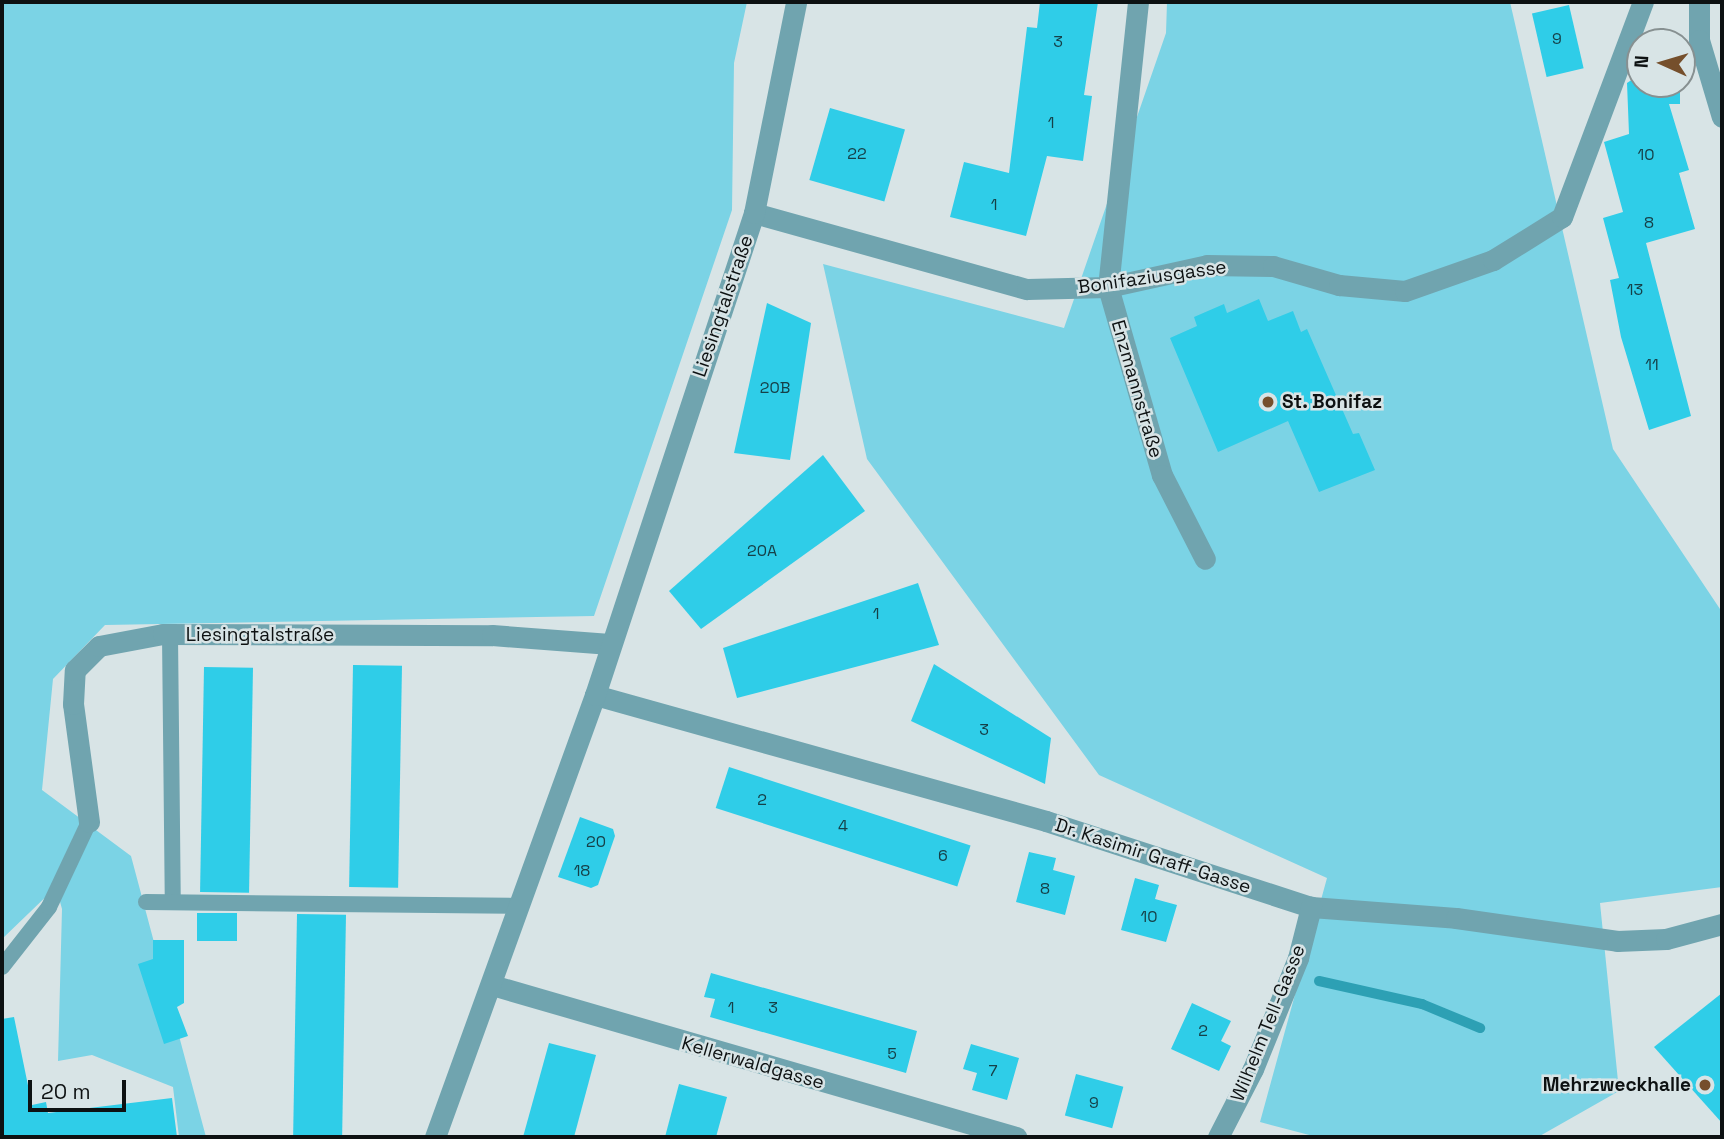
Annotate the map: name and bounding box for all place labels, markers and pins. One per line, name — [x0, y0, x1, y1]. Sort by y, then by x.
place label: St. Bonifaz — [1282, 391, 1383, 413]
marker: St. Bonifaz — [1260, 394, 1276, 410]
place label: Mehrzweckhalle — [1543, 1074, 1691, 1096]
marker: Mehrzweckhalle — [1697, 1077, 1713, 1093]

